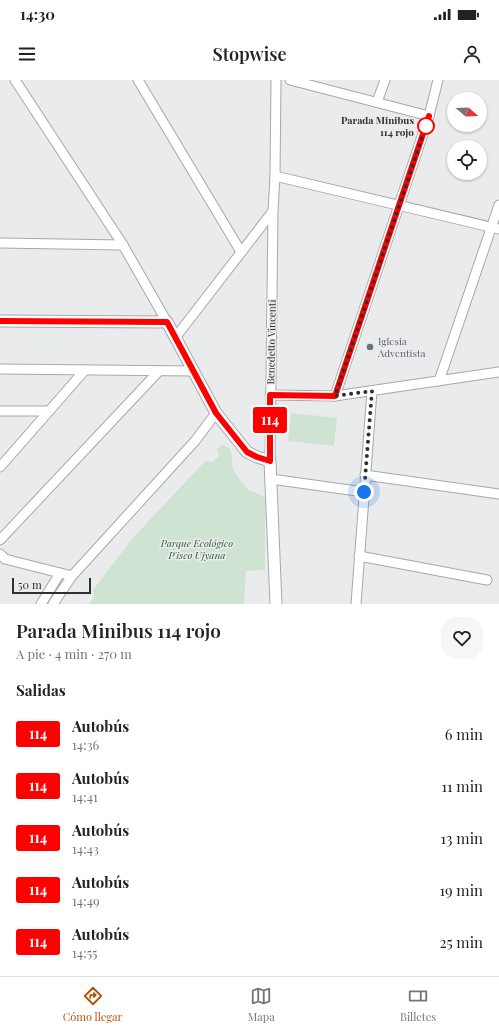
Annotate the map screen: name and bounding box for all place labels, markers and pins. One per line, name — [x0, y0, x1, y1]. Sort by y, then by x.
place label: Parada Minibus 114 rojo — [341, 113, 414, 139]
marker: Parada Minibus 114 rojo — [417, 117, 435, 135]
place label: Iglesia Adventista — [377, 334, 425, 360]
marker: Iglesia Adventista — [365, 342, 375, 352]

